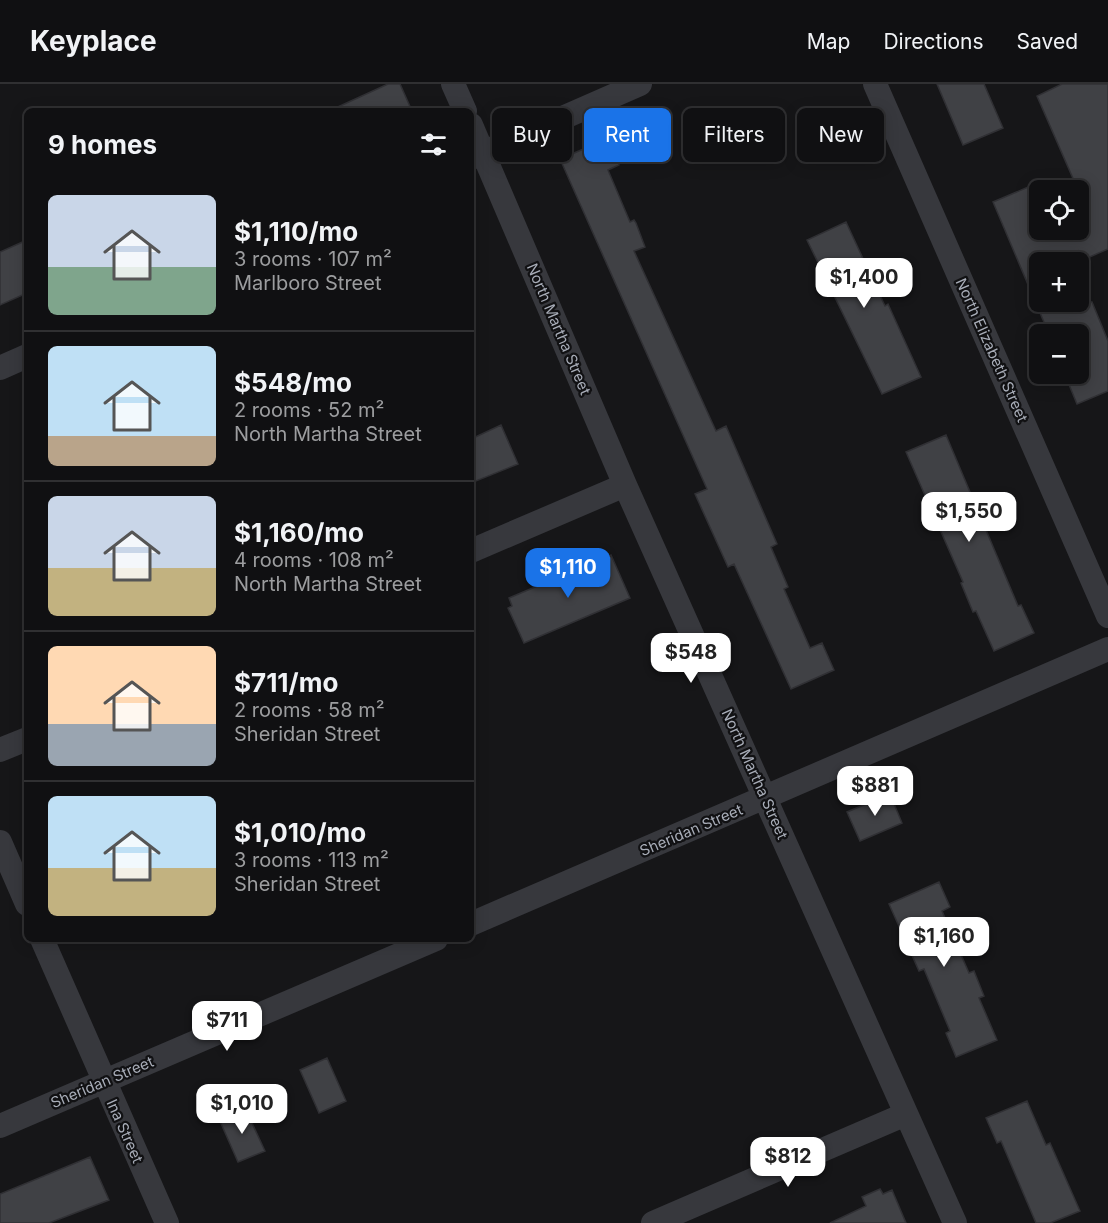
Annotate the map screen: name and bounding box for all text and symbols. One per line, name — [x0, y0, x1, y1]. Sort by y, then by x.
text: Keyplace — [30, 24, 157, 58]
text: Map — [807, 29, 850, 54]
text: Directions — [883, 29, 984, 54]
text: Saved — [1017, 29, 1078, 54]
chip: Buy — [492, 108, 572, 162]
chip: Rent — [584, 108, 671, 162]
chip: Filters — [683, 108, 785, 162]
chip: New — [797, 108, 884, 162]
icon: filters — [417, 128, 450, 161]
text: 9 homes — [48, 129, 157, 160]
map controls — [1029, 180, 1089, 384]
button: locate — [1029, 180, 1089, 240]
text: $1,110/mo — [234, 216, 358, 247]
icon: home — [96, 219, 168, 291]
text: 3 rooms · 107 m² — [234, 247, 392, 271]
button: + — [1029, 252, 1089, 312]
pin: $1,400 — [815, 258, 913, 309]
street label: North Martha Street — [523, 260, 595, 398]
text: $1,400 — [830, 265, 898, 289]
text: Marlboro Street — [234, 271, 381, 295]
street label: North Elizabeth Street — [952, 275, 1032, 425]
button: − — [1029, 324, 1089, 384]
text: $548/mo — [234, 367, 352, 398]
icon: home — [96, 370, 168, 442]
text: 2 rooms · 52 m² — [234, 398, 384, 422]
text: North Martha Street — [234, 422, 422, 446]
pin: $1,550 — [920, 492, 1018, 543]
text: $1,550 — [935, 499, 1003, 523]
text: $1,160/mo — [234, 517, 364, 548]
icon: home — [96, 520, 168, 592]
text: 4 rooms · 108 m² — [234, 548, 394, 572]
pin: $1,110 — [519, 548, 617, 599]
text: $1,110 — [539, 555, 597, 579]
text: North Martha Street — [234, 572, 422, 596]
pin: $548 — [655, 633, 727, 684]
text: $548 — [665, 640, 717, 664]
text: $711/mo — [234, 667, 338, 698]
icon: home — [96, 670, 168, 742]
text: 2 rooms · 58 m² — [234, 698, 385, 722]
street label: North Martha Street — [718, 706, 792, 842]
text: Sheridan Street — [234, 722, 380, 746]
pin: $881 — [839, 766, 911, 817]
text: $881 — [851, 773, 899, 797]
street label: Sheridan Street — [637, 800, 745, 860]
text: $1,010/mo — [234, 817, 366, 848]
icon: home — [96, 820, 168, 892]
text: 3 rooms · 113 m² — [234, 848, 389, 872]
text: Sheridan Street — [234, 872, 380, 896]
pin: $1,160 — [895, 917, 993, 968]
text: $1,160 — [913, 924, 975, 948]
pin: $711 — [191, 1001, 263, 1052]
text: $711 — [206, 1008, 248, 1032]
street label: Sheridan Street — [48, 1052, 156, 1112]
pin: $1,010 — [193, 1084, 291, 1135]
text: $1,010 — [210, 1091, 274, 1115]
street label: Ina Street — [103, 1096, 148, 1166]
pin: $812 — [752, 1137, 824, 1188]
text: $812 — [764, 1144, 812, 1168]

